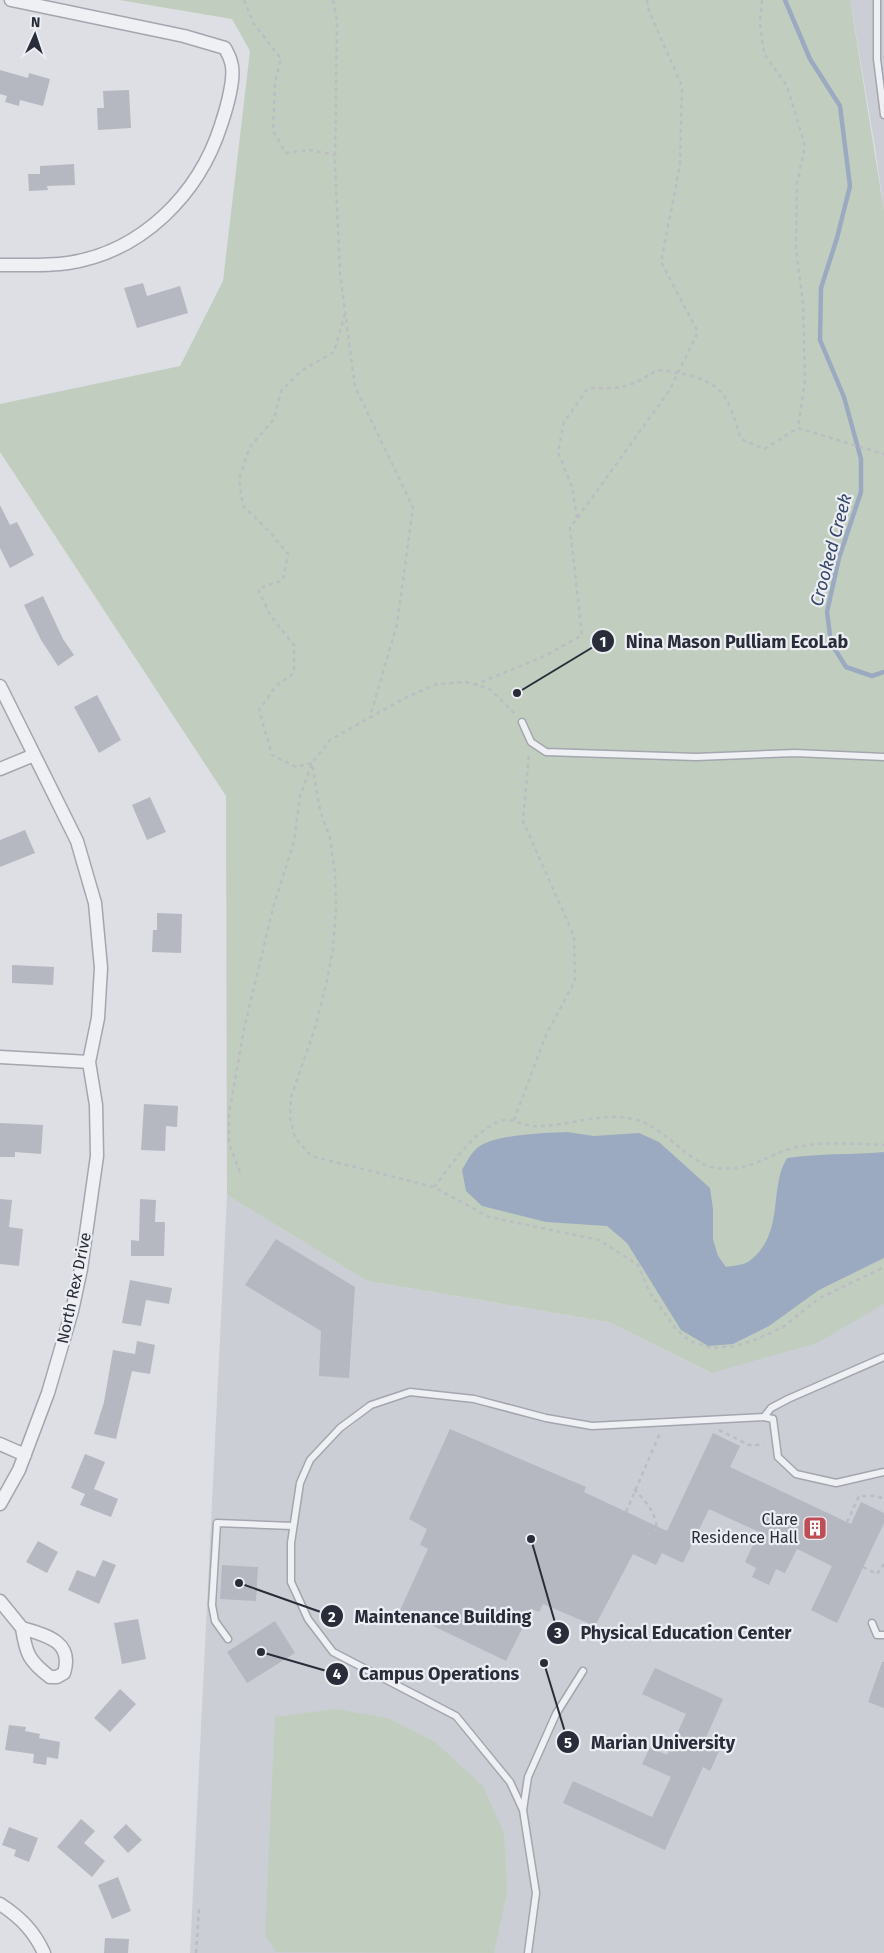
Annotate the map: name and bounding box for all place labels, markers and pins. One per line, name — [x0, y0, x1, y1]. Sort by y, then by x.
callout: Nina Mason Pulliam EcoLab — [591, 625, 858, 658]
place label: Clare Residence Hall — [691, 1510, 798, 1547]
building icon: Clare Residence Hall — [802, 1515, 828, 1541]
callout: Maintenance Building — [319, 1600, 541, 1633]
callout: Physical Education Center — [546, 1617, 802, 1650]
callout: Campus Operations — [324, 1657, 530, 1690]
callout: Marian University — [556, 1726, 745, 1759]

